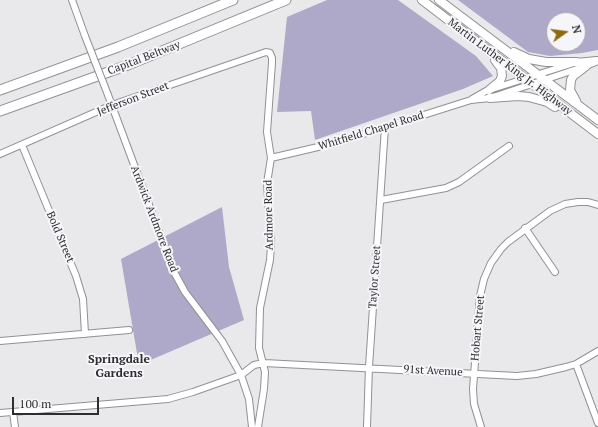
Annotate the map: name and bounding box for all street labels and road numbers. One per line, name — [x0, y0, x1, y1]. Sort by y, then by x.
street label: Martin Luther King Jr. Highway — [445, 16, 575, 118]
street label: Capital Beltway — [106, 38, 182, 78]
street label: Jefferson Street — [95, 79, 171, 119]
street label: Whitfield Chapel Road — [317, 109, 425, 153]
street label: Ardwick Ardmore Road — [128, 164, 180, 274]
street label: Ardmore Road — [262, 180, 276, 250]
street label: Bold Street — [43, 209, 77, 265]
street label: Taylor Street — [366, 245, 384, 309]
street label: Hobart Street — [469, 295, 487, 361]
street label: 91st Avenue — [403, 363, 463, 379]

